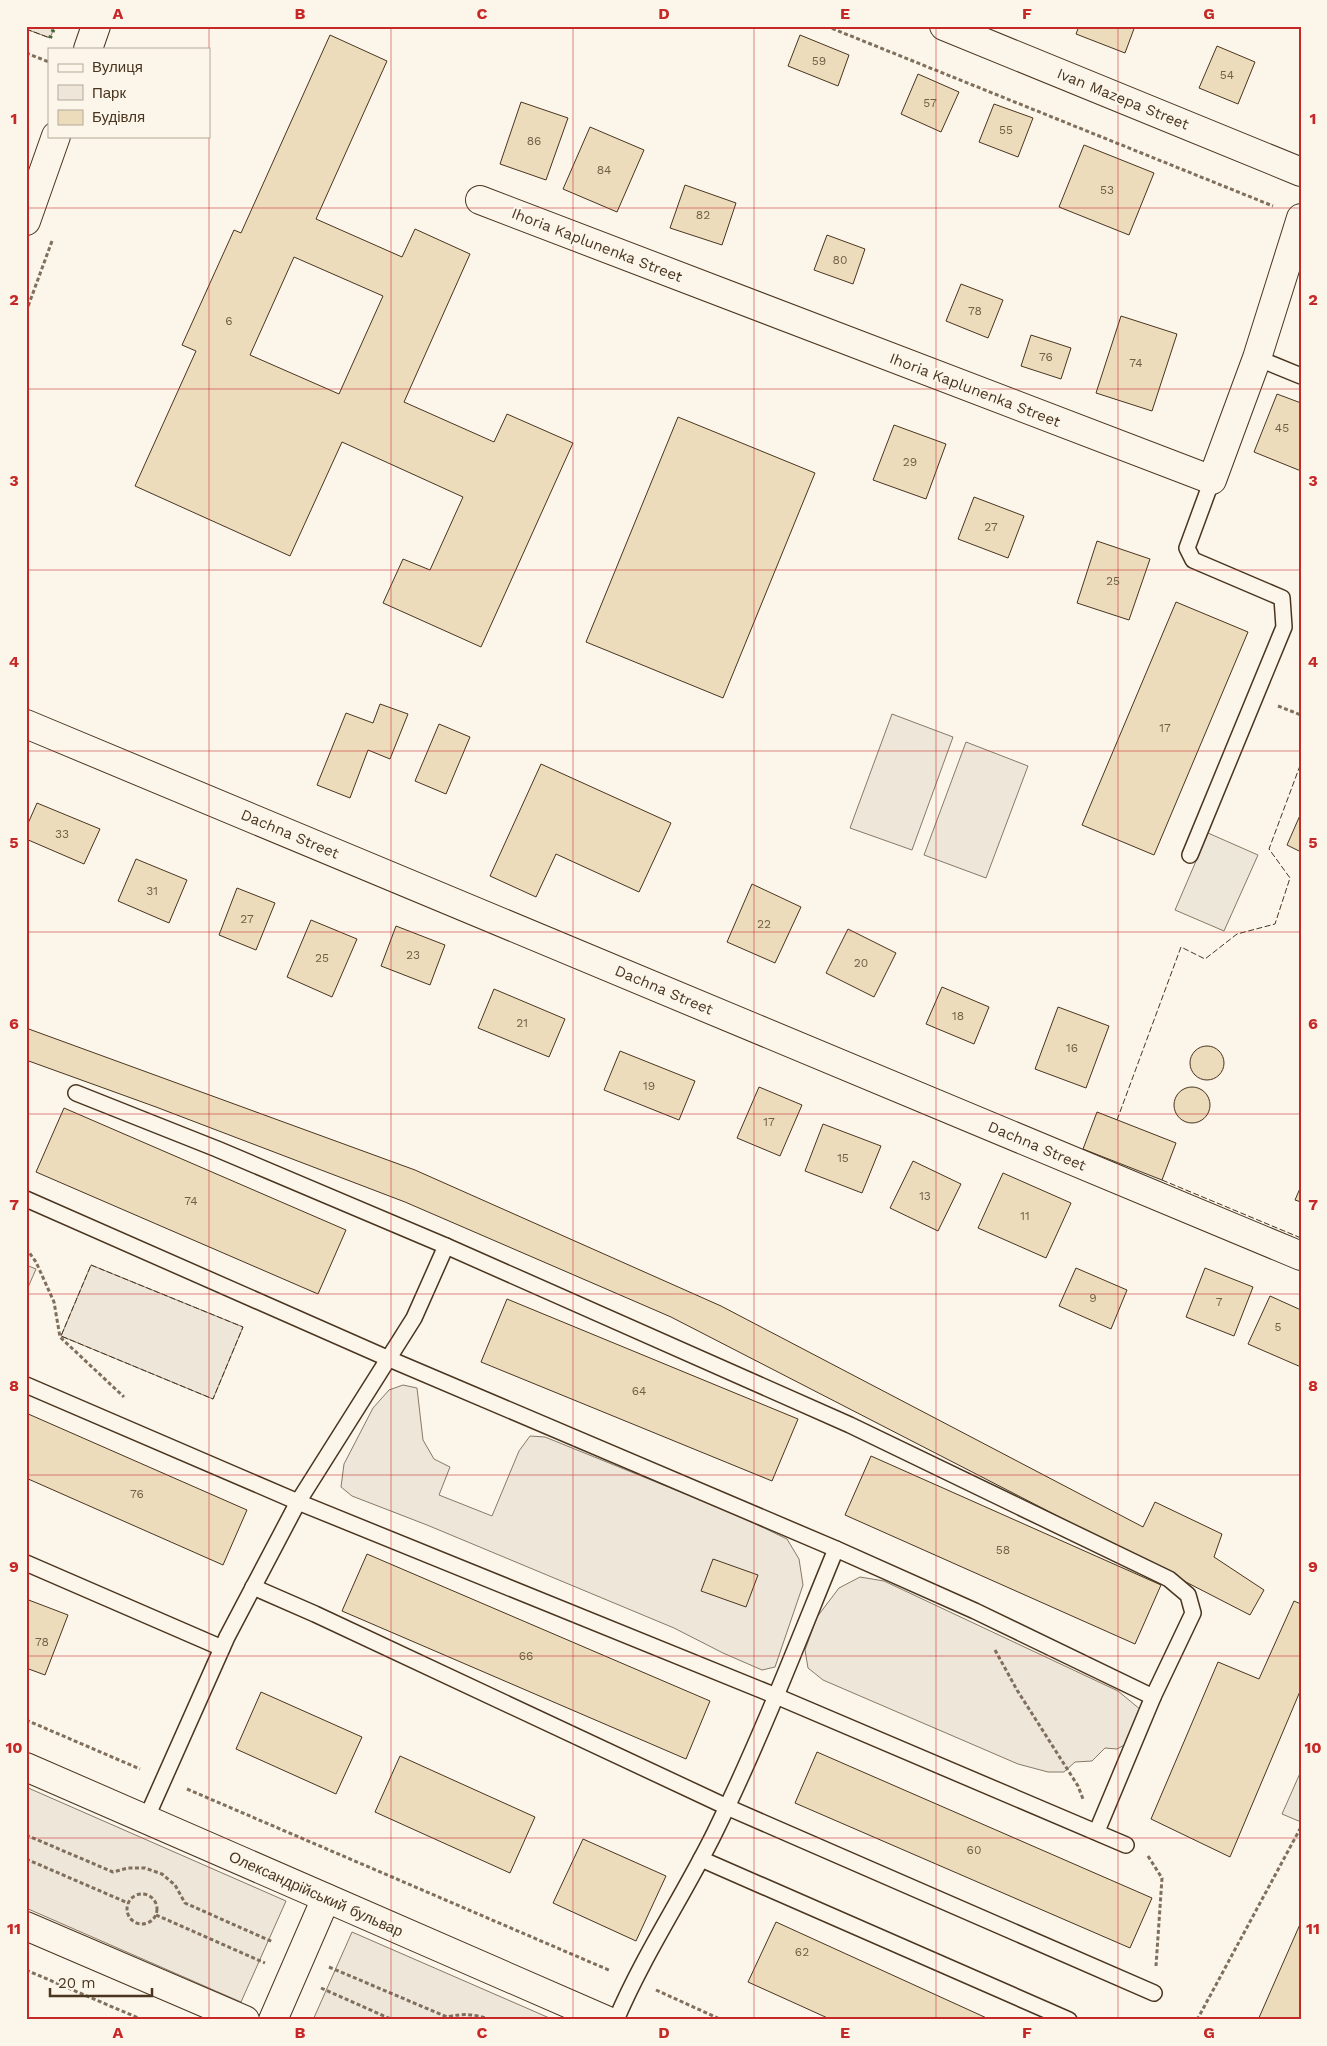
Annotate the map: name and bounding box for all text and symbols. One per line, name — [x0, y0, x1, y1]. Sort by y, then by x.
text: A — [113, 4, 124, 23]
text: B — [295, 4, 306, 23]
text: C — [477, 4, 488, 23]
text: D — [658, 4, 670, 23]
text: E — [840, 4, 850, 23]
text: F — [1022, 4, 1032, 23]
text: G — [1203, 4, 1215, 23]
legend — [48, 48, 210, 138]
house number: 59 — [812, 54, 826, 68]
text: Вулиця — [92, 58, 143, 76]
street label: Ivan Mazepa Street — [1054, 64, 1192, 134]
house number: 54 — [1220, 68, 1234, 82]
text: Парк — [92, 84, 126, 102]
house number: 57 — [923, 96, 937, 110]
text: Будівля — [92, 108, 145, 126]
text: 1 — [11, 109, 17, 128]
text: 1 — [1310, 109, 1316, 128]
house number: 55 — [999, 123, 1013, 137]
house number: 86 — [527, 134, 541, 148]
house number: 84 — [597, 163, 611, 177]
house number: 53 — [1100, 183, 1114, 197]
street label: Ihoria Kaplunenka Street — [509, 204, 686, 286]
house number: 82 — [696, 208, 710, 222]
house number: 80 — [833, 253, 847, 267]
text: 2 — [9, 290, 19, 309]
text: 2 — [1308, 290, 1318, 309]
house number: 78 — [968, 304, 982, 318]
house number: 6 — [225, 314, 233, 328]
street label: Ihoria Kaplunenka Street — [887, 349, 1064, 431]
house number: 76 — [1039, 350, 1053, 364]
house number: 74 — [1129, 356, 1143, 370]
house number: 45 — [1275, 421, 1289, 435]
house number: 29 — [903, 455, 917, 469]
text: 3 — [9, 471, 19, 490]
text: 3 — [1308, 471, 1318, 490]
house number: 27 — [984, 520, 998, 534]
house number: 25 — [1106, 574, 1120, 588]
text: 4 — [9, 652, 19, 671]
text: 4 — [1308, 652, 1318, 671]
house number: 17 — [1159, 721, 1171, 735]
street label: Dachna Street — [238, 805, 342, 863]
house number: 33 — [55, 827, 69, 841]
text: 5 — [9, 833, 19, 852]
text: 5 — [1308, 833, 1318, 852]
house number: 31 — [146, 884, 158, 898]
house number: 27 — [240, 912, 254, 926]
house number: 22 — [757, 917, 771, 931]
house number: 23 — [406, 948, 420, 962]
house number: 25 — [315, 951, 329, 965]
house number: 20 — [854, 956, 868, 970]
street label: Dachna Street — [612, 961, 716, 1019]
house number: 18 — [952, 1009, 964, 1023]
text: 6 — [9, 1014, 19, 1033]
text: 6 — [1308, 1014, 1318, 1033]
house number: 21 — [516, 1016, 528, 1030]
house number: 16 — [1066, 1041, 1078, 1055]
house number: 19 — [643, 1079, 655, 1093]
house number: 17 — [763, 1115, 775, 1129]
street label: Dachna Street — [985, 1117, 1089, 1175]
house number: 15 — [837, 1151, 849, 1165]
house number: 13 — [919, 1189, 931, 1203]
house number: 74 — [184, 1194, 198, 1208]
text: 7 — [9, 1195, 19, 1214]
text: 7 — [1308, 1195, 1318, 1214]
house number: 11 — [1020, 1209, 1030, 1223]
house number: 9 — [1089, 1291, 1097, 1305]
house number: 7 — [1216, 1295, 1223, 1309]
house number: 5 — [1275, 1320, 1282, 1334]
text: 8 — [9, 1376, 19, 1395]
text: 8 — [1308, 1376, 1318, 1395]
house number: 64 — [632, 1384, 646, 1398]
house number: 76 — [130, 1487, 144, 1501]
house number: 58 — [996, 1543, 1010, 1557]
text: 9 — [9, 1557, 19, 1576]
text: 9 — [1308, 1557, 1318, 1576]
house number: 78 — [35, 1635, 49, 1649]
house number: 66 — [519, 1649, 533, 1663]
text: 10 — [5, 1738, 23, 1757]
text: 10 — [1304, 1738, 1322, 1757]
house number: 60 — [967, 1843, 981, 1857]
street label: Олександрійський бульвар — [226, 1847, 406, 1941]
text: 11 — [7, 1919, 21, 1938]
text: 11 — [1306, 1919, 1320, 1938]
house number: 62 — [795, 1945, 809, 1959]
scale bar — [50, 1966, 152, 1998]
text: 20 m — [58, 1974, 96, 1992]
text: A — [113, 2023, 124, 2042]
text: B — [295, 2023, 306, 2042]
text: C — [477, 2023, 488, 2042]
text: D — [658, 2023, 670, 2042]
text: E — [840, 2023, 850, 2042]
text: F — [1022, 2023, 1032, 2042]
text: G — [1203, 2023, 1215, 2042]

